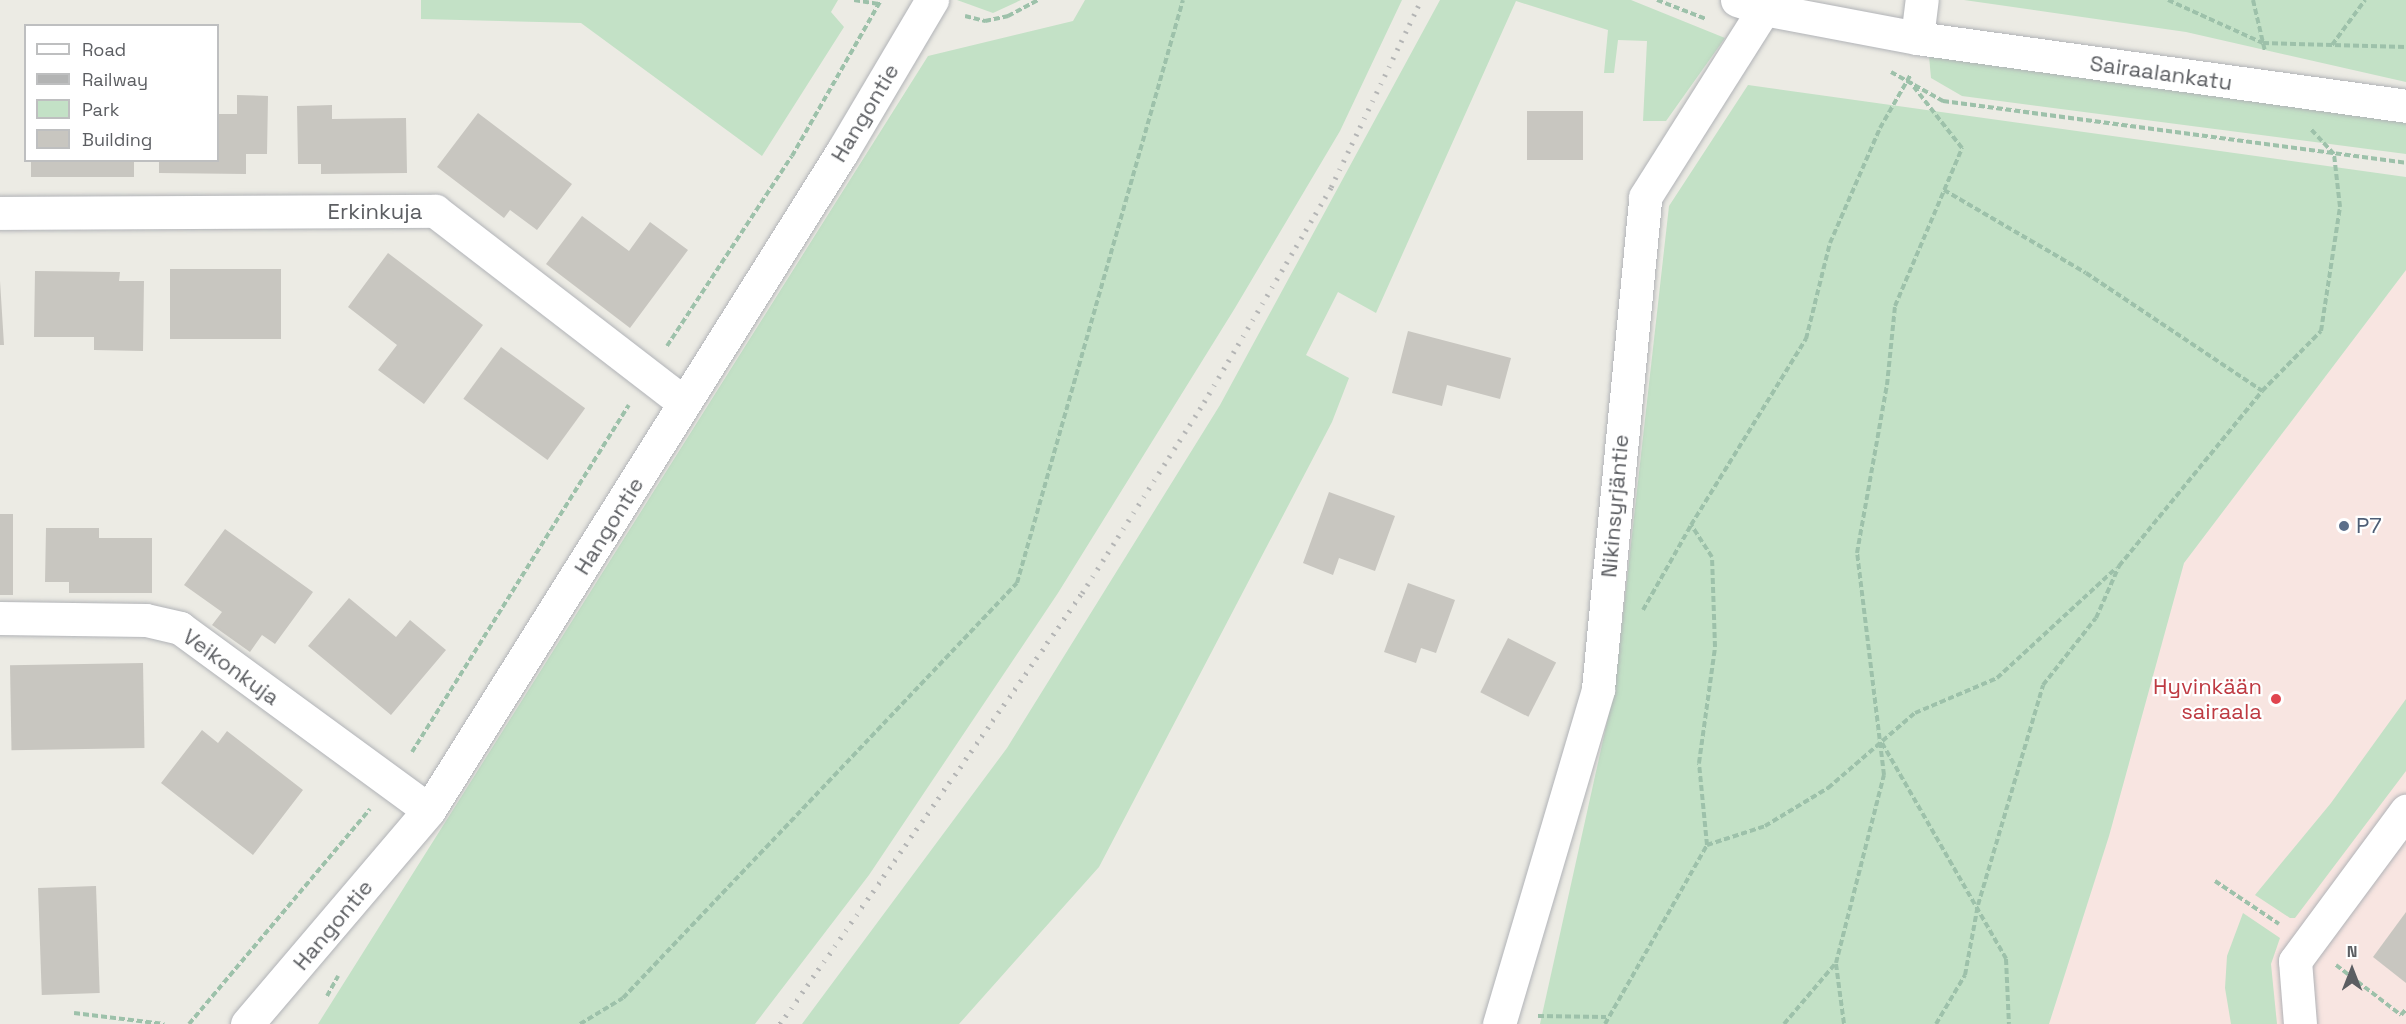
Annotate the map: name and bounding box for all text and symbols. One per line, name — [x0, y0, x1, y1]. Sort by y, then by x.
legend — [24, 24, 219, 162]
text: Road — [82, 38, 126, 61]
street label: Sairaalankatu — [2088, 50, 2234, 96]
street label: Hangontie — [825, 59, 905, 167]
text: Railway — [82, 68, 148, 91]
text: Park — [82, 98, 119, 121]
text: Building — [82, 128, 152, 151]
street label: Erkinkuja — [328, 199, 422, 225]
street label: Nikinsyrjäntie — [1596, 433, 1634, 579]
street label: Hangontie — [569, 472, 649, 580]
place label: P7 — [2356, 513, 2382, 539]
marker: P7 — [2337, 519, 2351, 533]
street label: Veikonkuja — [178, 623, 284, 711]
place label: Hyvinkään sairaala — [2153, 673, 2262, 724]
marker: Hyvinkään sairaala — [2267, 690, 2285, 708]
street label: Hangontie — [288, 874, 378, 976]
north arrow — [2322, 940, 2382, 1000]
text: N — [2347, 941, 2357, 962]

